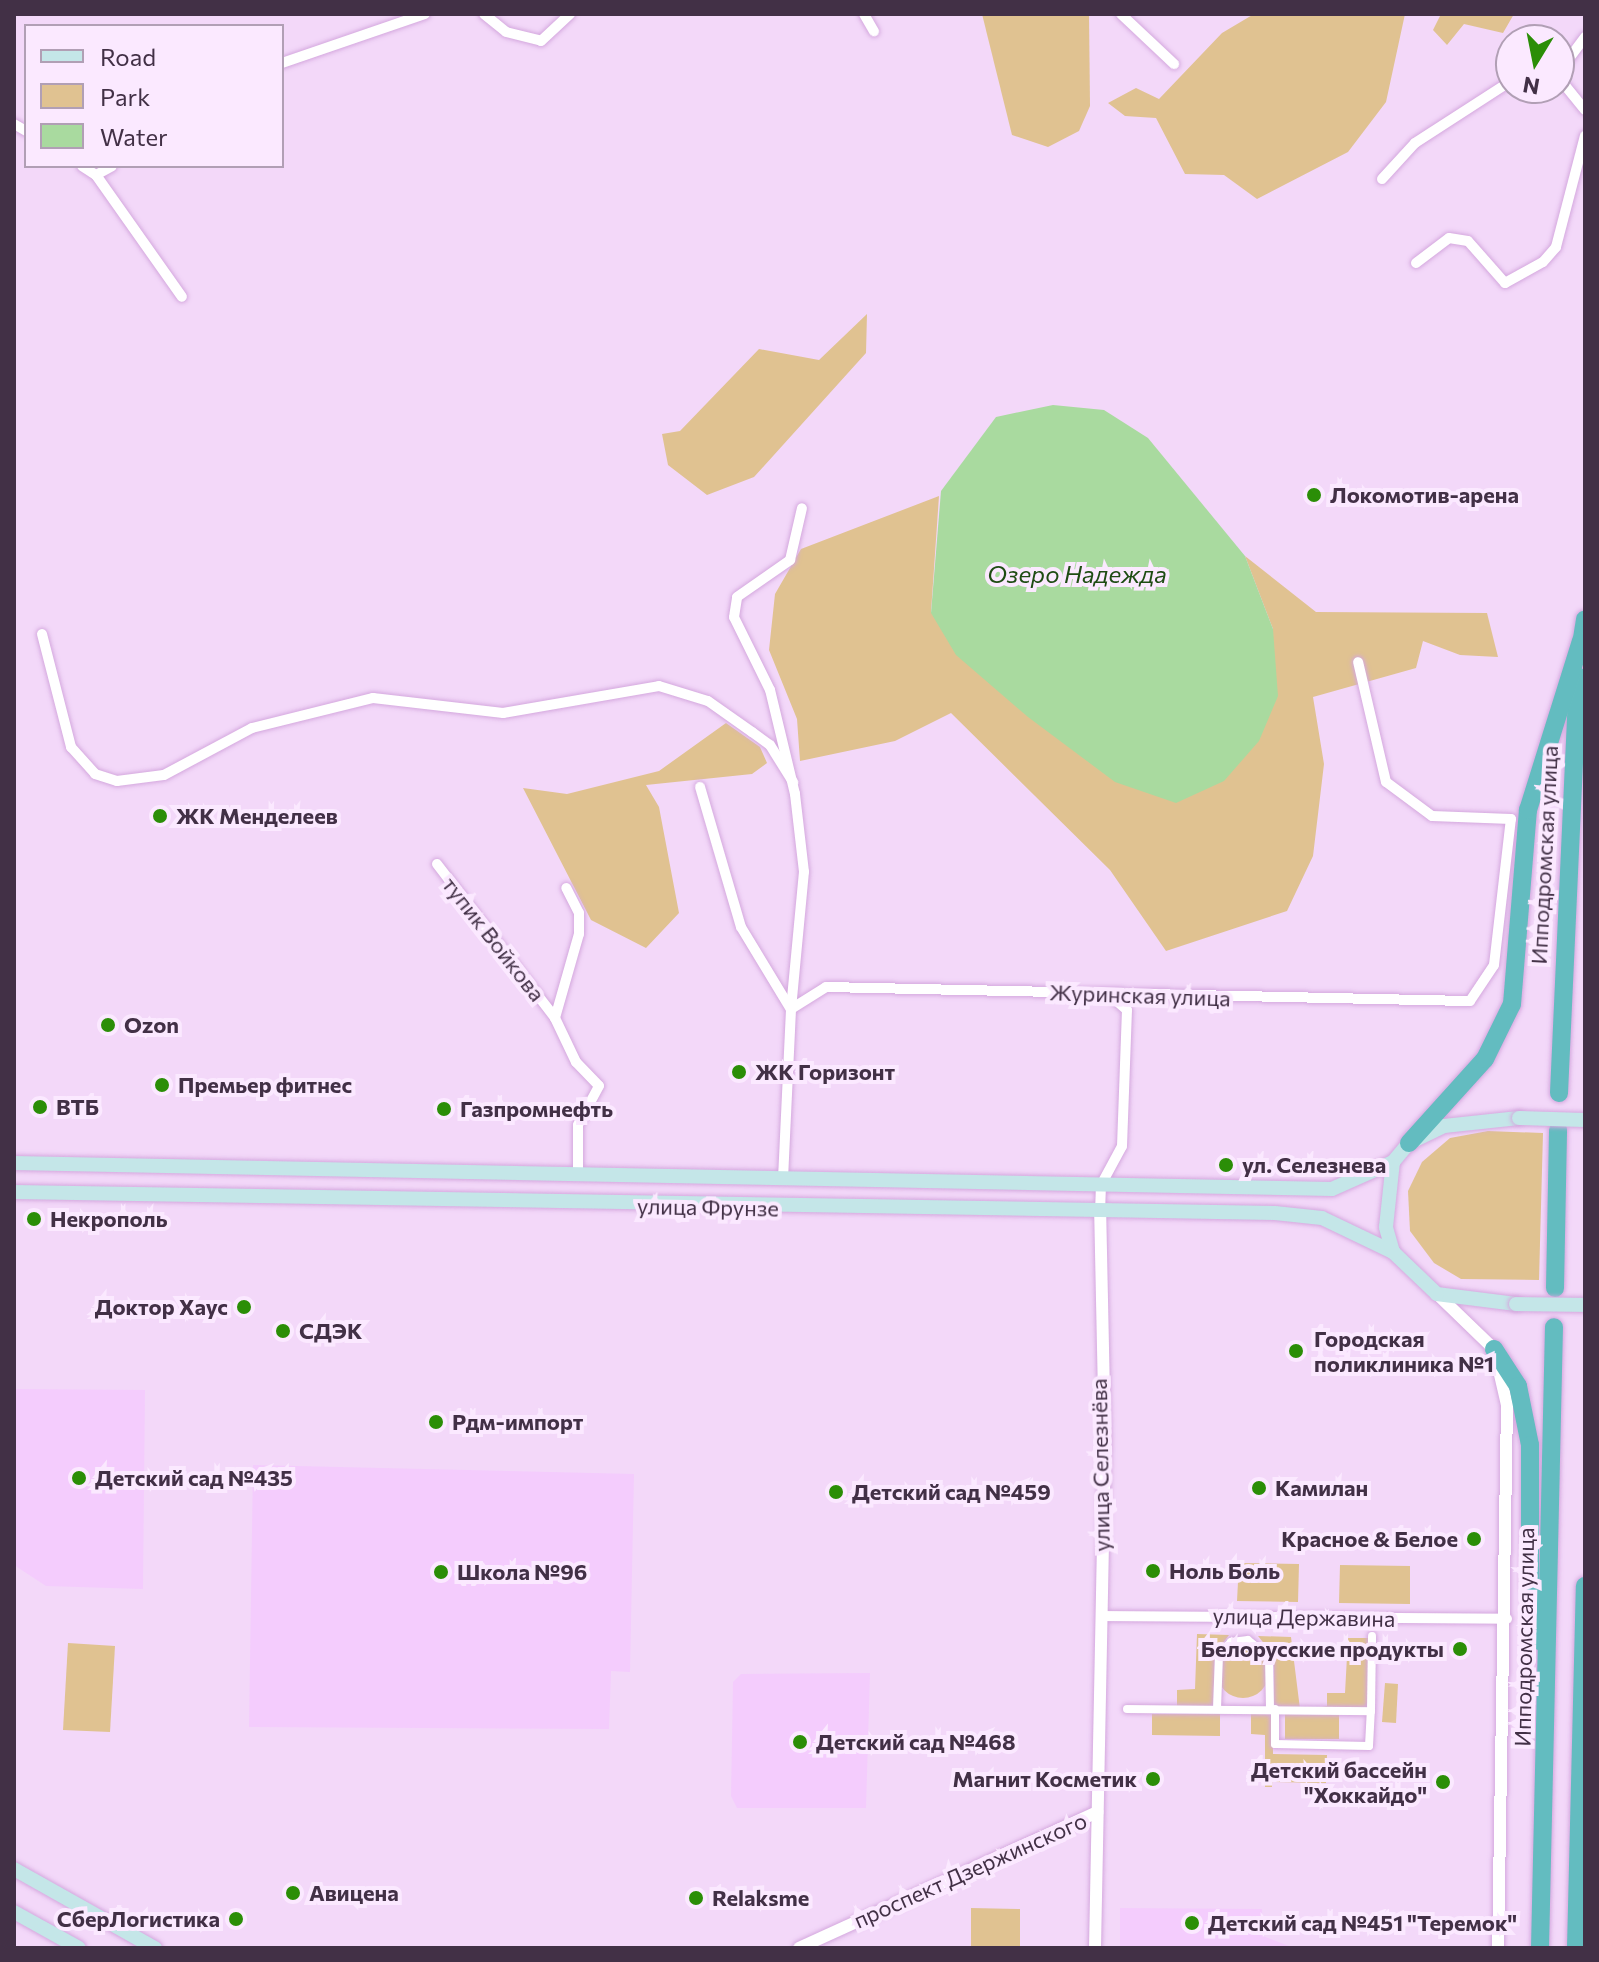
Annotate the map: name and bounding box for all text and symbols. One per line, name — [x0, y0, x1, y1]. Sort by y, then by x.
legend — [24, 24, 284, 168]
north arrow — [1495, 24, 1575, 104]
text: Road — [100, 42, 156, 71]
text: N — [1521, 71, 1542, 101]
text: Park — [100, 82, 150, 111]
text: Water — [100, 122, 168, 151]
place label: Локомотив-арена — [1330, 482, 1519, 508]
marker: Локомотив-арена — [1305, 486, 1323, 504]
water label: Озеро Надежда — [987, 560, 1167, 588]
street label: Ипподромская улица — [1525, 745, 1563, 965]
place label: ЖК Менделеев — [176, 803, 338, 829]
marker: ЖК Менделеев — [151, 807, 169, 825]
street label: тупик Войкова — [437, 872, 551, 1006]
street label: Журинская улица — [1049, 979, 1231, 1011]
place label: Ozon — [124, 1012, 179, 1038]
marker: Ozon — [99, 1016, 117, 1034]
place label: ЖК Горизонт — [755, 1059, 895, 1085]
marker: ЖК Горизонт — [730, 1063, 748, 1081]
place label: Премьер фитнес — [178, 1072, 352, 1098]
marker: Премьер фитнес — [153, 1076, 171, 1094]
place label: ВТБ — [56, 1094, 99, 1120]
place label: Газпромнефть — [460, 1096, 613, 1122]
marker: ВТБ — [31, 1098, 49, 1116]
marker: Газпромнефть — [435, 1100, 453, 1118]
place label: ул. Селезнева — [1242, 1152, 1386, 1178]
marker: ул. Селезнева — [1217, 1156, 1235, 1174]
street label: улица Фрунзе — [637, 1193, 779, 1221]
place label: Некрополь — [50, 1206, 167, 1232]
marker: Некрополь — [25, 1210, 43, 1228]
place label: Доктор Хаус — [95, 1294, 228, 1320]
marker: Доктор Хаус — [235, 1298, 253, 1316]
place label: СДЭК — [299, 1318, 362, 1344]
marker: СДЭК — [274, 1322, 292, 1340]
place label: Городская поликлиника №1 — [1314, 1325, 1494, 1376]
marker: Городская поликлиника №1 — [1285, 1340, 1307, 1362]
street label: улица Селезнёва — [1085, 1378, 1115, 1552]
place label: Рдм-импорт — [452, 1409, 583, 1435]
marker: Рдм-импорт — [427, 1413, 445, 1431]
place label: Детский сад №435 — [95, 1465, 293, 1491]
marker: Детский сад №435 — [70, 1469, 88, 1487]
place label: Камилан — [1275, 1475, 1368, 1501]
place label: Детский сад №459 — [852, 1479, 1051, 1505]
marker: Камилан — [1250, 1479, 1268, 1497]
marker: Детский сад №459 — [827, 1483, 845, 1501]
place label: Красное & Белое — [1281, 1526, 1458, 1552]
street label: Ипподромская улица — [1509, 1527, 1539, 1747]
marker: Красное & Белое — [1465, 1530, 1483, 1548]
place label: Ноль Боль — [1169, 1558, 1280, 1584]
place label: Школа №96 — [457, 1559, 587, 1585]
marker: Ноль Боль — [1144, 1562, 1162, 1580]
marker: Школа №96 — [432, 1563, 450, 1581]
street label: улица Державина — [1212, 1602, 1396, 1632]
place label: Белорусские продукты — [1201, 1636, 1444, 1662]
marker: Белорусские продукты — [1451, 1640, 1469, 1658]
place label: Детский сад №468 — [816, 1729, 1015, 1755]
marker: Детский сад №468 — [791, 1733, 809, 1751]
place label: Детский бассейн "Хоккайдо" — [1251, 1756, 1427, 1808]
place label: Магнит Косметик — [953, 1766, 1137, 1792]
marker: Магнит Косметик — [1144, 1770, 1162, 1788]
marker: Детский бассейн "Хоккайдо" — [1434, 1773, 1452, 1791]
street label: проспект Дзержинского — [849, 1807, 1091, 1933]
place label: Авицена — [309, 1880, 399, 1906]
marker: Авицена — [284, 1884, 302, 1902]
place label: Relaksme — [712, 1885, 809, 1911]
marker: Relaksme — [687, 1889, 705, 1907]
place label: СберЛогистика — [57, 1906, 220, 1932]
marker: СберЛогистика — [227, 1910, 245, 1928]
place label: Детский сад №451 "Теремок" — [1208, 1910, 1517, 1936]
marker: Детский сад №451 "Теремок" — [1183, 1914, 1201, 1932]

